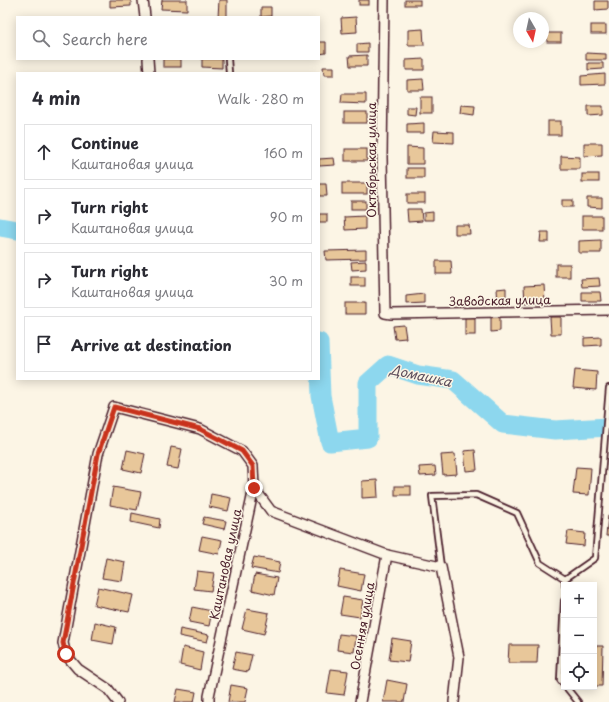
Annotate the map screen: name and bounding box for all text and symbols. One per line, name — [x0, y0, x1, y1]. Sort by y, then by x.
north arrow — [513, 12, 549, 48]
search box — [16, 16, 320, 60]
icon: search — [30, 27, 52, 49]
text: Search here — [62, 27, 148, 50]
text: 4 min — [32, 85, 80, 111]
text: Walk · 280 m — [217, 89, 304, 108]
street label: Октябрьская улица — [362, 102, 380, 218]
text: Continue — [71, 131, 139, 154]
icon: ahead — [33, 141, 55, 163]
text: 160 m — [264, 143, 303, 162]
text: Каштановая улица — [71, 154, 193, 173]
text: Turn right — [71, 195, 148, 218]
icon: right — [33, 205, 55, 227]
text: 90 m — [270, 207, 303, 226]
text: Каштановая улица — [71, 218, 193, 237]
text: Turn right — [71, 259, 148, 282]
icon: right — [33, 269, 55, 291]
text: 30 m — [269, 271, 303, 290]
text: Каштановая улица — [71, 282, 193, 301]
street label: Заводская улица — [449, 290, 551, 310]
icon: arrive — [33, 333, 55, 355]
text: Arrive at destination — [71, 333, 232, 356]
water label: Домашка — [388, 359, 454, 391]
route end — [245, 479, 263, 497]
street label: Каштановая улица — [204, 506, 246, 621]
street label: Осенняя улица — [345, 580, 379, 671]
map controls — [561, 582, 597, 690]
button: + — [561, 582, 597, 618]
button: − — [561, 618, 597, 654]
route start — [57, 645, 75, 663]
button: locate — [561, 654, 597, 690]

